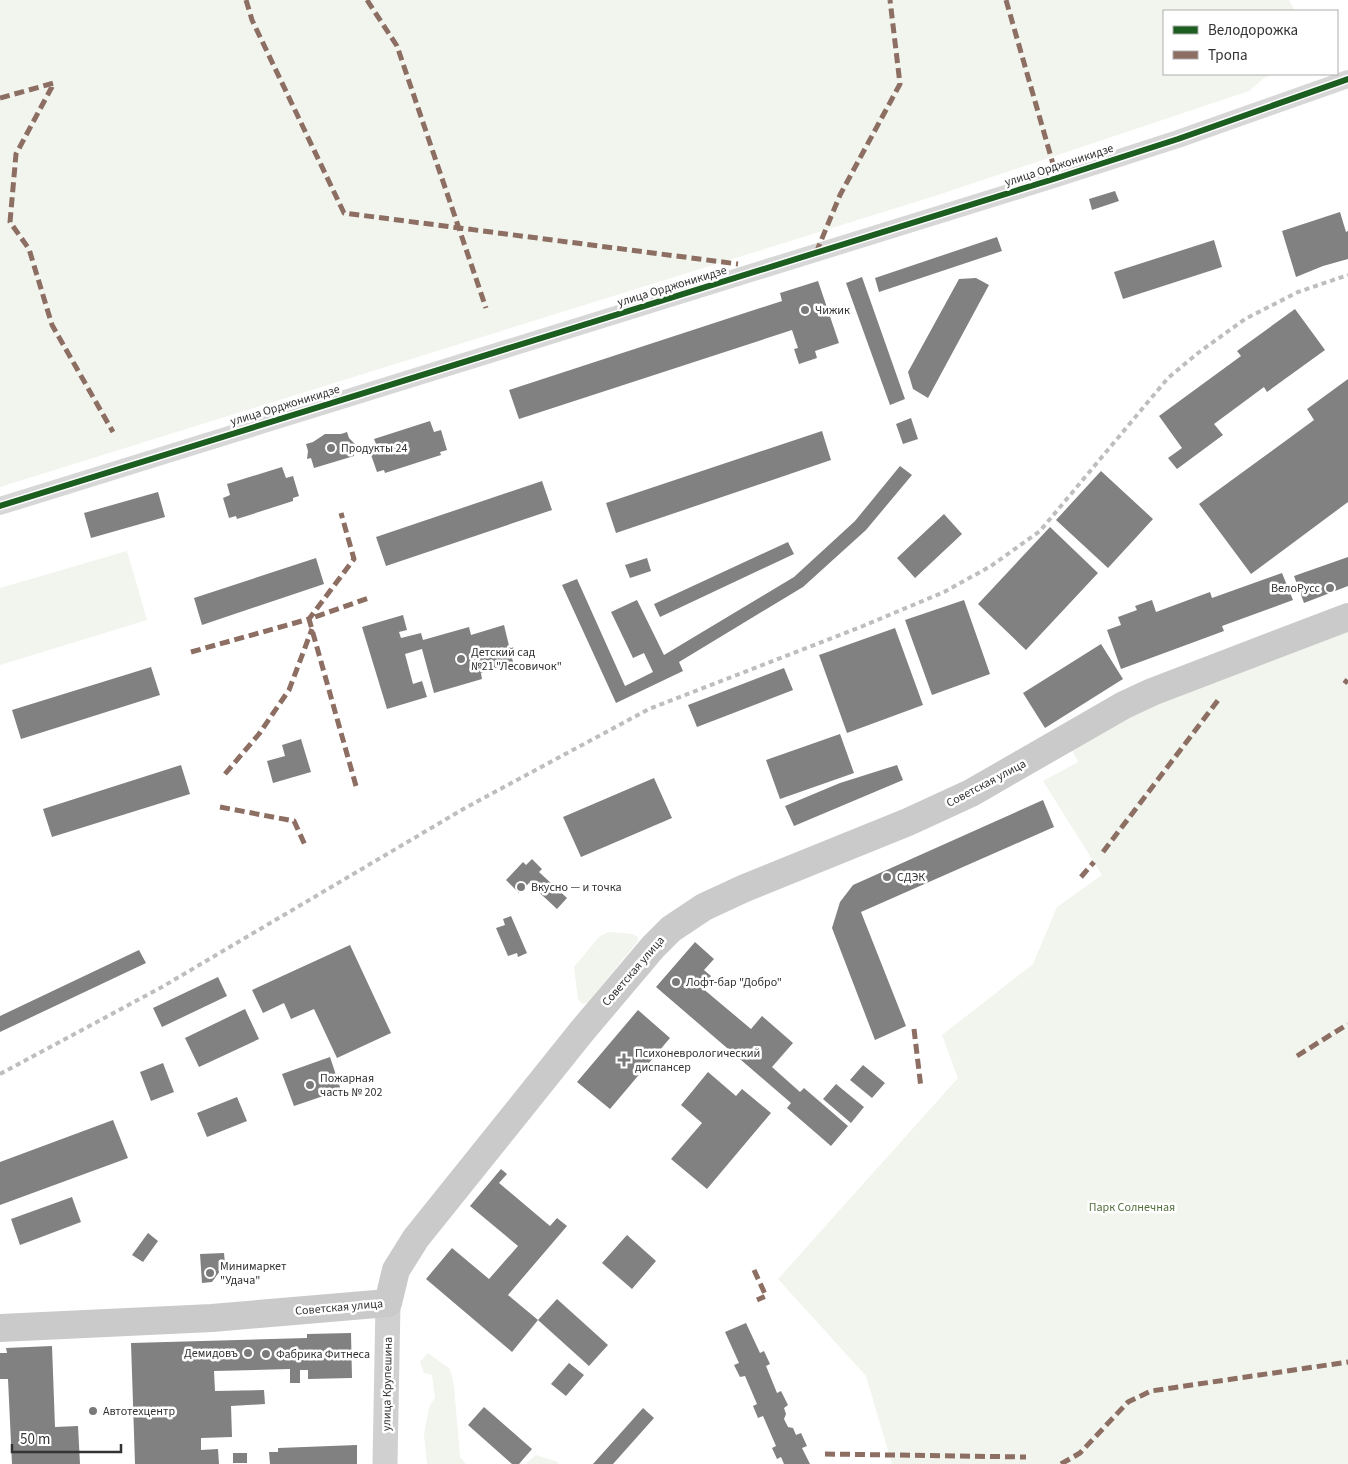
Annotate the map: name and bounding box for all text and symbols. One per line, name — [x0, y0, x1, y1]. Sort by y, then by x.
legend — [1163, 10, 1338, 75]
text: Велодорожка — [1208, 20, 1298, 41]
text: Тропа — [1208, 45, 1248, 66]
street label: улица Орджоникидзе — [1003, 140, 1116, 191]
street label: улица Орджоникидзе — [615, 262, 729, 311]
place label: Чижик — [815, 302, 850, 319]
marker: Чижик — [799, 304, 811, 316]
street label: улица Орджоникидзе — [228, 381, 342, 430]
place label: Продукты 24 — [341, 440, 408, 457]
marker: Продукты 24 — [325, 442, 337, 454]
place label: ВелоРусс — [1271, 580, 1321, 597]
marker: ВелоРусс — [1324, 582, 1336, 594]
place label: Детский сад №21 "Лесовичок" — [471, 644, 562, 675]
marker: Детский сад №21 "Лесовичок" — [455, 653, 467, 665]
street label: Советская улица — [943, 755, 1029, 812]
place label: СДЭК — [897, 869, 925, 886]
marker: СДЭК — [881, 871, 893, 883]
place label: Вкусно — и точка — [531, 879, 622, 896]
marker: Вкусно — и точка — [515, 881, 527, 893]
street label: Советская улица — [598, 933, 669, 1010]
place label: Лофт-бар "Добро" — [686, 974, 782, 991]
marker: Лофт-бар "Добро" — [670, 976, 682, 988]
place label: Психоневрологический диспансер — [635, 1045, 760, 1076]
marker: Психоневрологический диспансер — [617, 1053, 631, 1067]
place label: Пожарная часть № 202 — [320, 1070, 382, 1101]
marker: Пожарная часть № 202 — [304, 1079, 316, 1091]
park label: Парк Солнечная — [1089, 1199, 1175, 1216]
place label: Минимаркет "Удача" — [220, 1258, 287, 1289]
marker: Минимаркет "Удача" — [204, 1267, 216, 1279]
street label: Советская улица — [294, 1295, 384, 1320]
street label: улица Крупешина — [378, 1337, 397, 1431]
place label: Демидовъ — [184, 1345, 238, 1362]
place label: Фабрика Фитнеса — [276, 1346, 370, 1363]
marker: Демидовъ — [242, 1347, 254, 1359]
marker: Фабрика Фитнеса — [260, 1348, 272, 1360]
place label: Автотехцентр — [103, 1403, 175, 1420]
marker: Автотехцентр — [87, 1405, 99, 1417]
scale bar — [12, 1422, 121, 1454]
text: 50 m — [20, 1429, 50, 1450]

